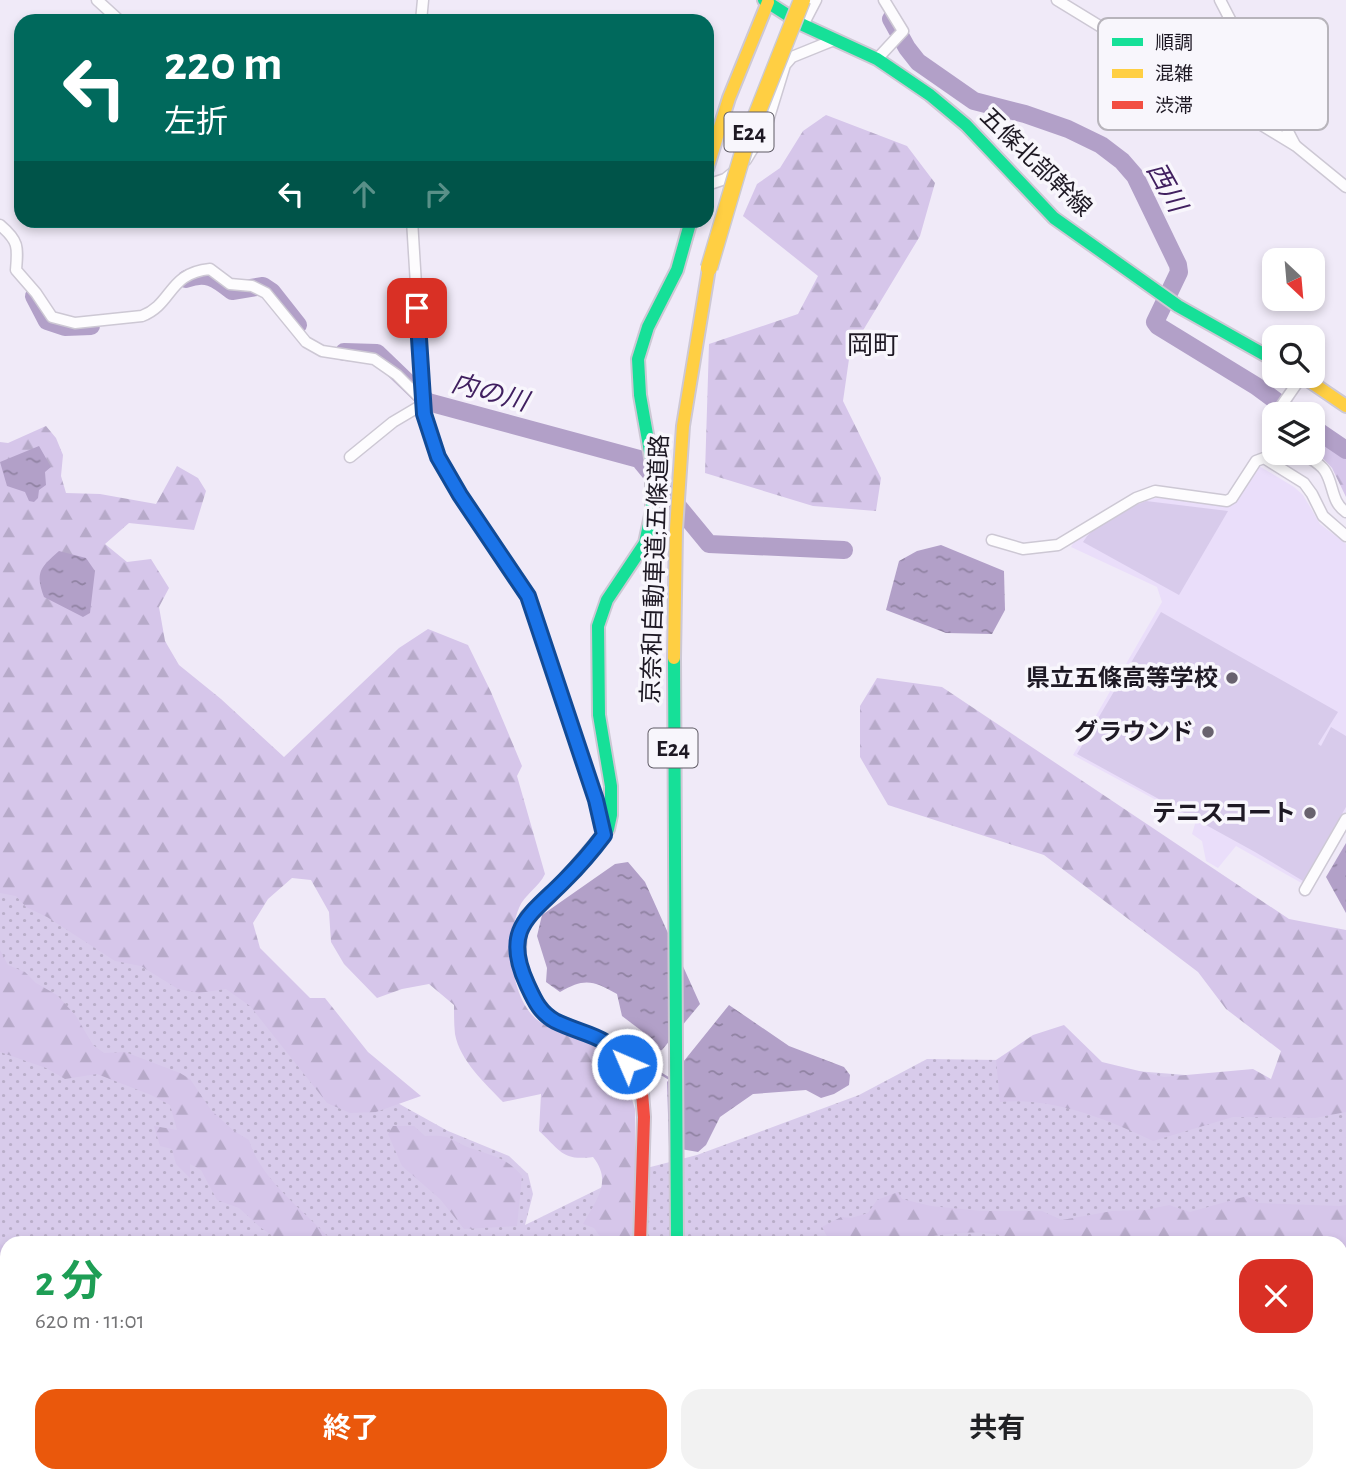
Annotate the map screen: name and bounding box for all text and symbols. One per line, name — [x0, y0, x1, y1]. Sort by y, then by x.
legend — [1098, 18, 1328, 130]
text: 順調 — [1155, 33, 1193, 53]
text: 220 m — [164, 40, 283, 89]
icon: left — [49, 42, 140, 133]
text: 混雑 — [1155, 63, 1193, 84]
text: 渋滞 — [1155, 95, 1193, 116]
street label: 五條北部幹線 — [975, 103, 1097, 221]
text: 左折 — [164, 106, 228, 138]
road number: E24 — [724, 113, 774, 152]
water label: 西川 — [1142, 158, 1192, 219]
icon: left — [272, 175, 310, 213]
icon: ahead — [345, 175, 383, 213]
icon: right — [418, 175, 456, 213]
north arrow — [1262, 248, 1325, 312]
map controls — [1262, 248, 1325, 465]
pin — [387, 278, 447, 338]
icon: arrive — [398, 289, 436, 327]
button: search — [1262, 325, 1325, 388]
district label: 岡町 — [847, 333, 899, 359]
water label: 内の川 — [449, 369, 534, 416]
button: layers — [1262, 402, 1325, 465]
street label: 京奈和自動車道;五條道路 — [637, 434, 673, 704]
place label: 県立五條高等学校 — [1026, 665, 1218, 691]
marker: 県立五條高等学校 — [1224, 670, 1240, 686]
place label: グラウンド — [1074, 719, 1194, 745]
marker: グラウンド — [1200, 724, 1216, 740]
road number: E24 — [648, 728, 698, 768]
place label: テニスコート — [1152, 802, 1296, 826]
marker: テニスコート — [1302, 805, 1318, 821]
position arrow — [590, 1027, 664, 1101]
button: close — [1239, 1259, 1313, 1333]
text: 2 分 — [35, 1261, 103, 1303]
text: 620 m · 11:01 — [35, 1310, 145, 1333]
button: 終了 — [35, 1389, 667, 1469]
button: 共有 — [681, 1389, 1313, 1469]

